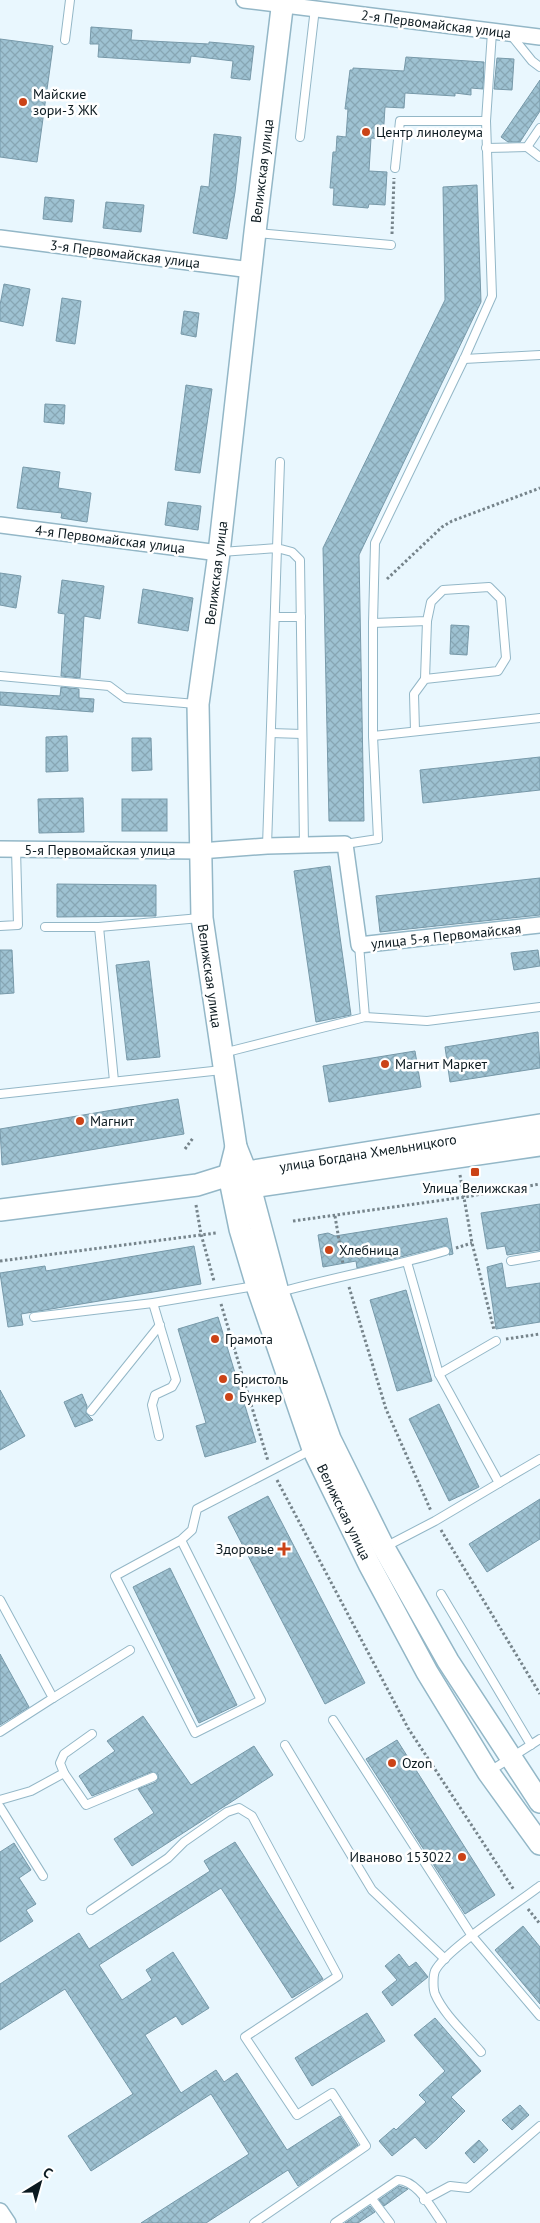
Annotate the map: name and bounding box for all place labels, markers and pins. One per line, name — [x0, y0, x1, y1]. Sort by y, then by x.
place label: Майские зори-3 ЖК — [33, 85, 99, 119]
marker: Майские зори-3 ЖК — [17, 96, 29, 108]
place label: Центр линолеума — [376, 123, 483, 141]
marker: Центр линолеума — [360, 126, 372, 138]
place label: Магнит Маркет — [395, 1055, 488, 1073]
marker: Магнит Маркет — [379, 1058, 391, 1070]
place label: Магнит — [90, 1112, 134, 1130]
marker: Магнит — [74, 1115, 86, 1127]
marker: Улица Велижская — [469, 1166, 481, 1178]
place label: Улица Велижская — [423, 1179, 527, 1197]
place label: Хлебница — [339, 1241, 399, 1259]
marker: Хлебница — [323, 1244, 335, 1256]
place label: Грамота — [225, 1330, 273, 1348]
marker: Грамота — [209, 1333, 221, 1345]
place label: Бристоль — [233, 1370, 289, 1388]
marker: Бристоль — [217, 1373, 229, 1385]
place label: Бункер — [239, 1388, 282, 1406]
marker: Бункер — [223, 1391, 235, 1403]
place label: Здоровье — [216, 1540, 274, 1558]
marker: Здоровье — [278, 1543, 290, 1555]
place label: Ozon — [402, 1754, 432, 1772]
marker: Ozon — [386, 1757, 398, 1769]
place label: Иваново 153022 — [349, 1848, 452, 1866]
marker: Иваново 153022 — [456, 1851, 468, 1863]

